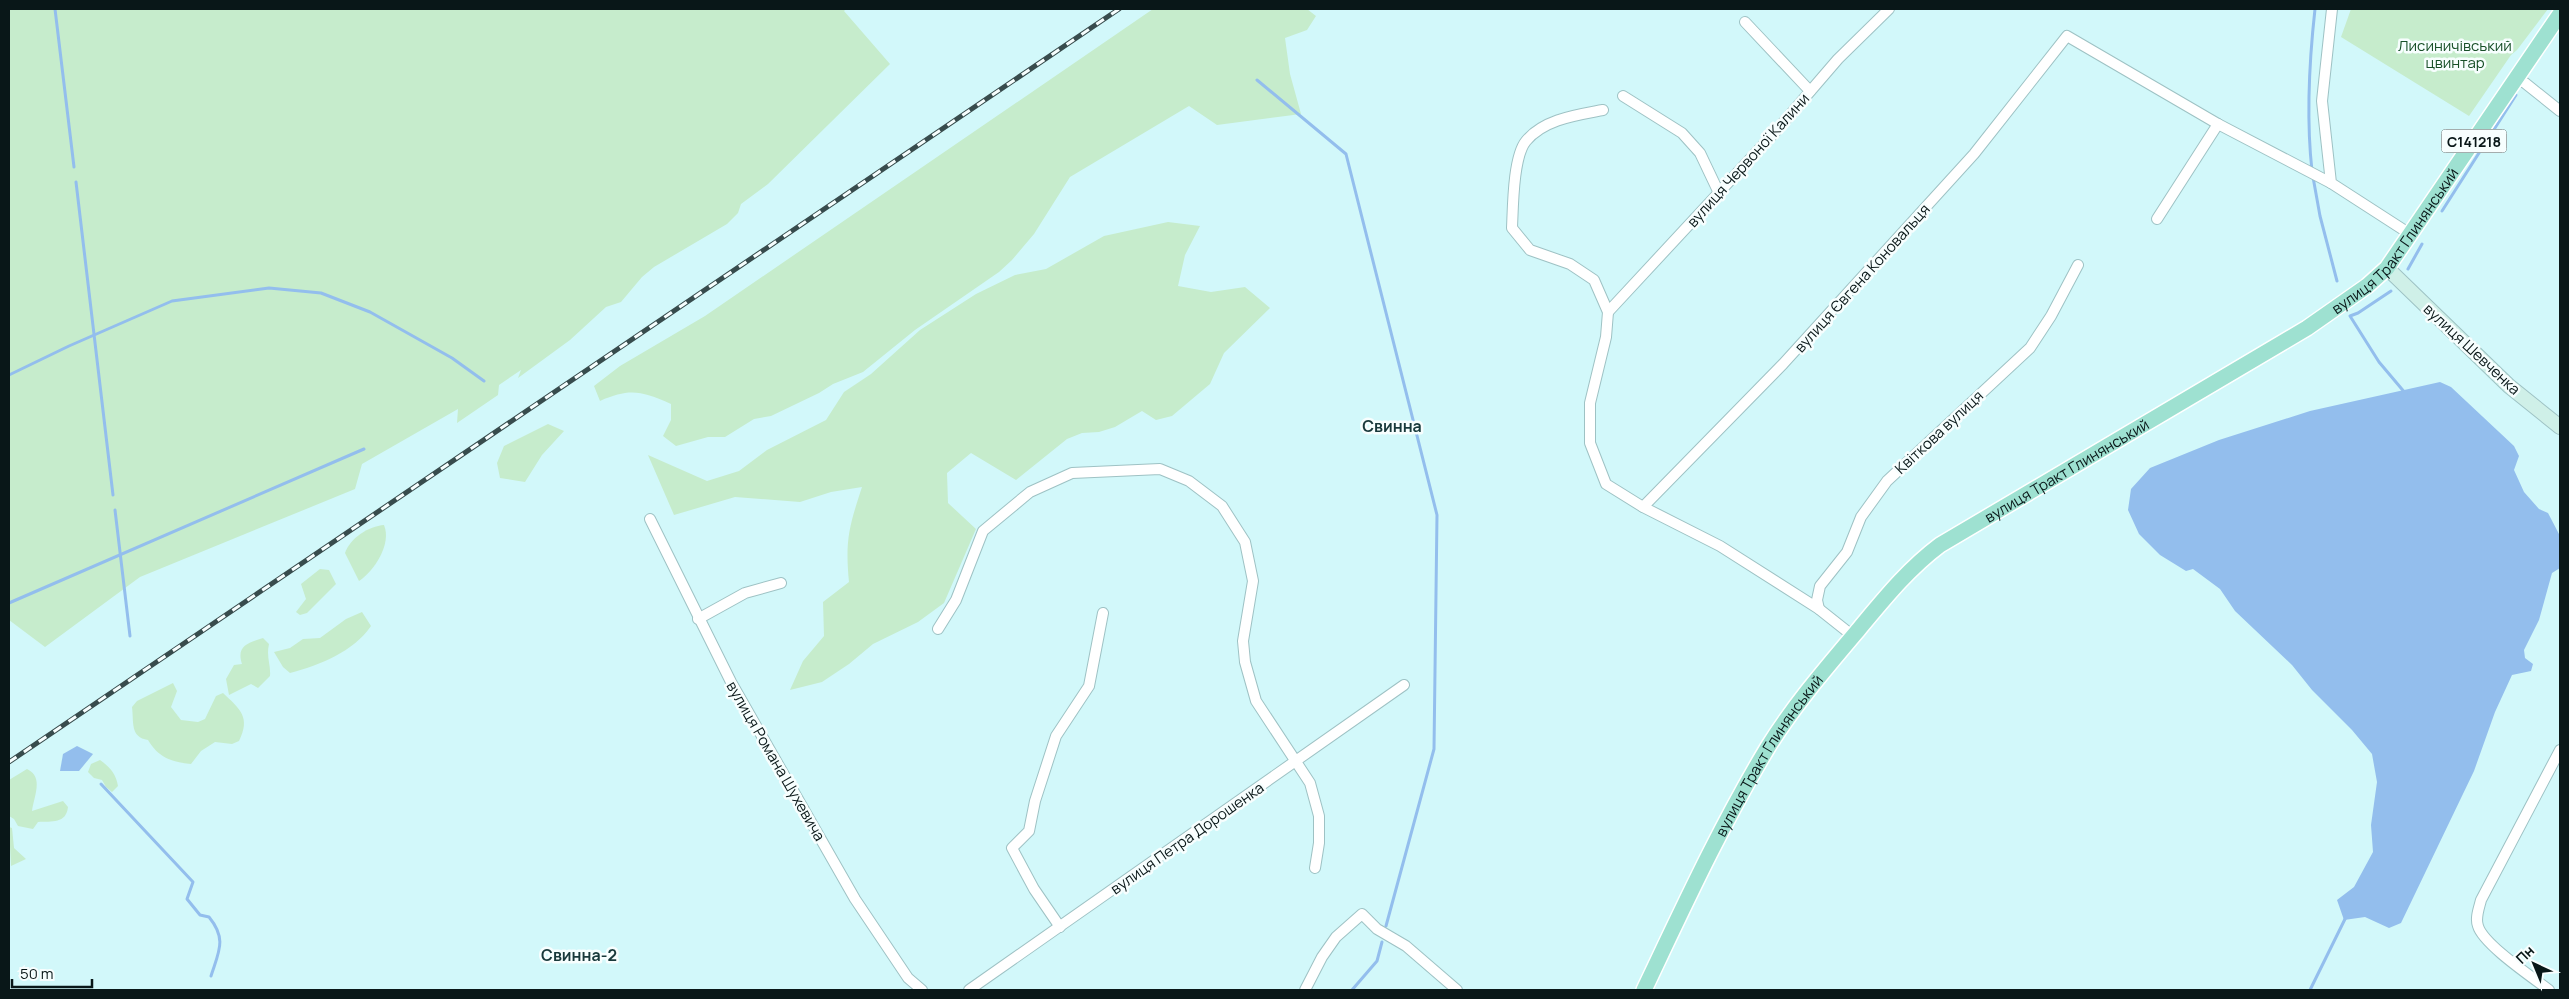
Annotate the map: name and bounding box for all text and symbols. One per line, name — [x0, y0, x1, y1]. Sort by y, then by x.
park label: Лисиничівський цвинтар — [2398, 35, 2512, 73]
street label: вулиця Червоної Калини — [1682, 88, 1814, 232]
road number: С141218 — [2442, 130, 2506, 152]
street label: вулиця Тракт Глинянський — [2327, 163, 2463, 318]
street label: вулиця Євгена Коновальця — [1790, 199, 1934, 357]
street label: вулиця Шевченка — [2419, 299, 2525, 399]
street label: Квіткова вулиця — [1890, 385, 1988, 479]
street label: вулиця Тракт Глинянський — [1980, 413, 2153, 527]
district label: Свинна — [1362, 415, 1422, 437]
street label: вулиця Тракт Глинянський — [1710, 670, 1827, 840]
street label: вулиця Романа Шухевича — [722, 677, 830, 845]
street label: вулиця Петра Дорошенка — [1106, 777, 1268, 899]
north arrow — [2509, 939, 2559, 989]
text: Пн — [2511, 941, 2538, 968]
district label: Свинна-2 — [541, 944, 617, 966]
scale bar — [12, 956, 92, 988]
text: 50 m — [20, 963, 54, 984]

